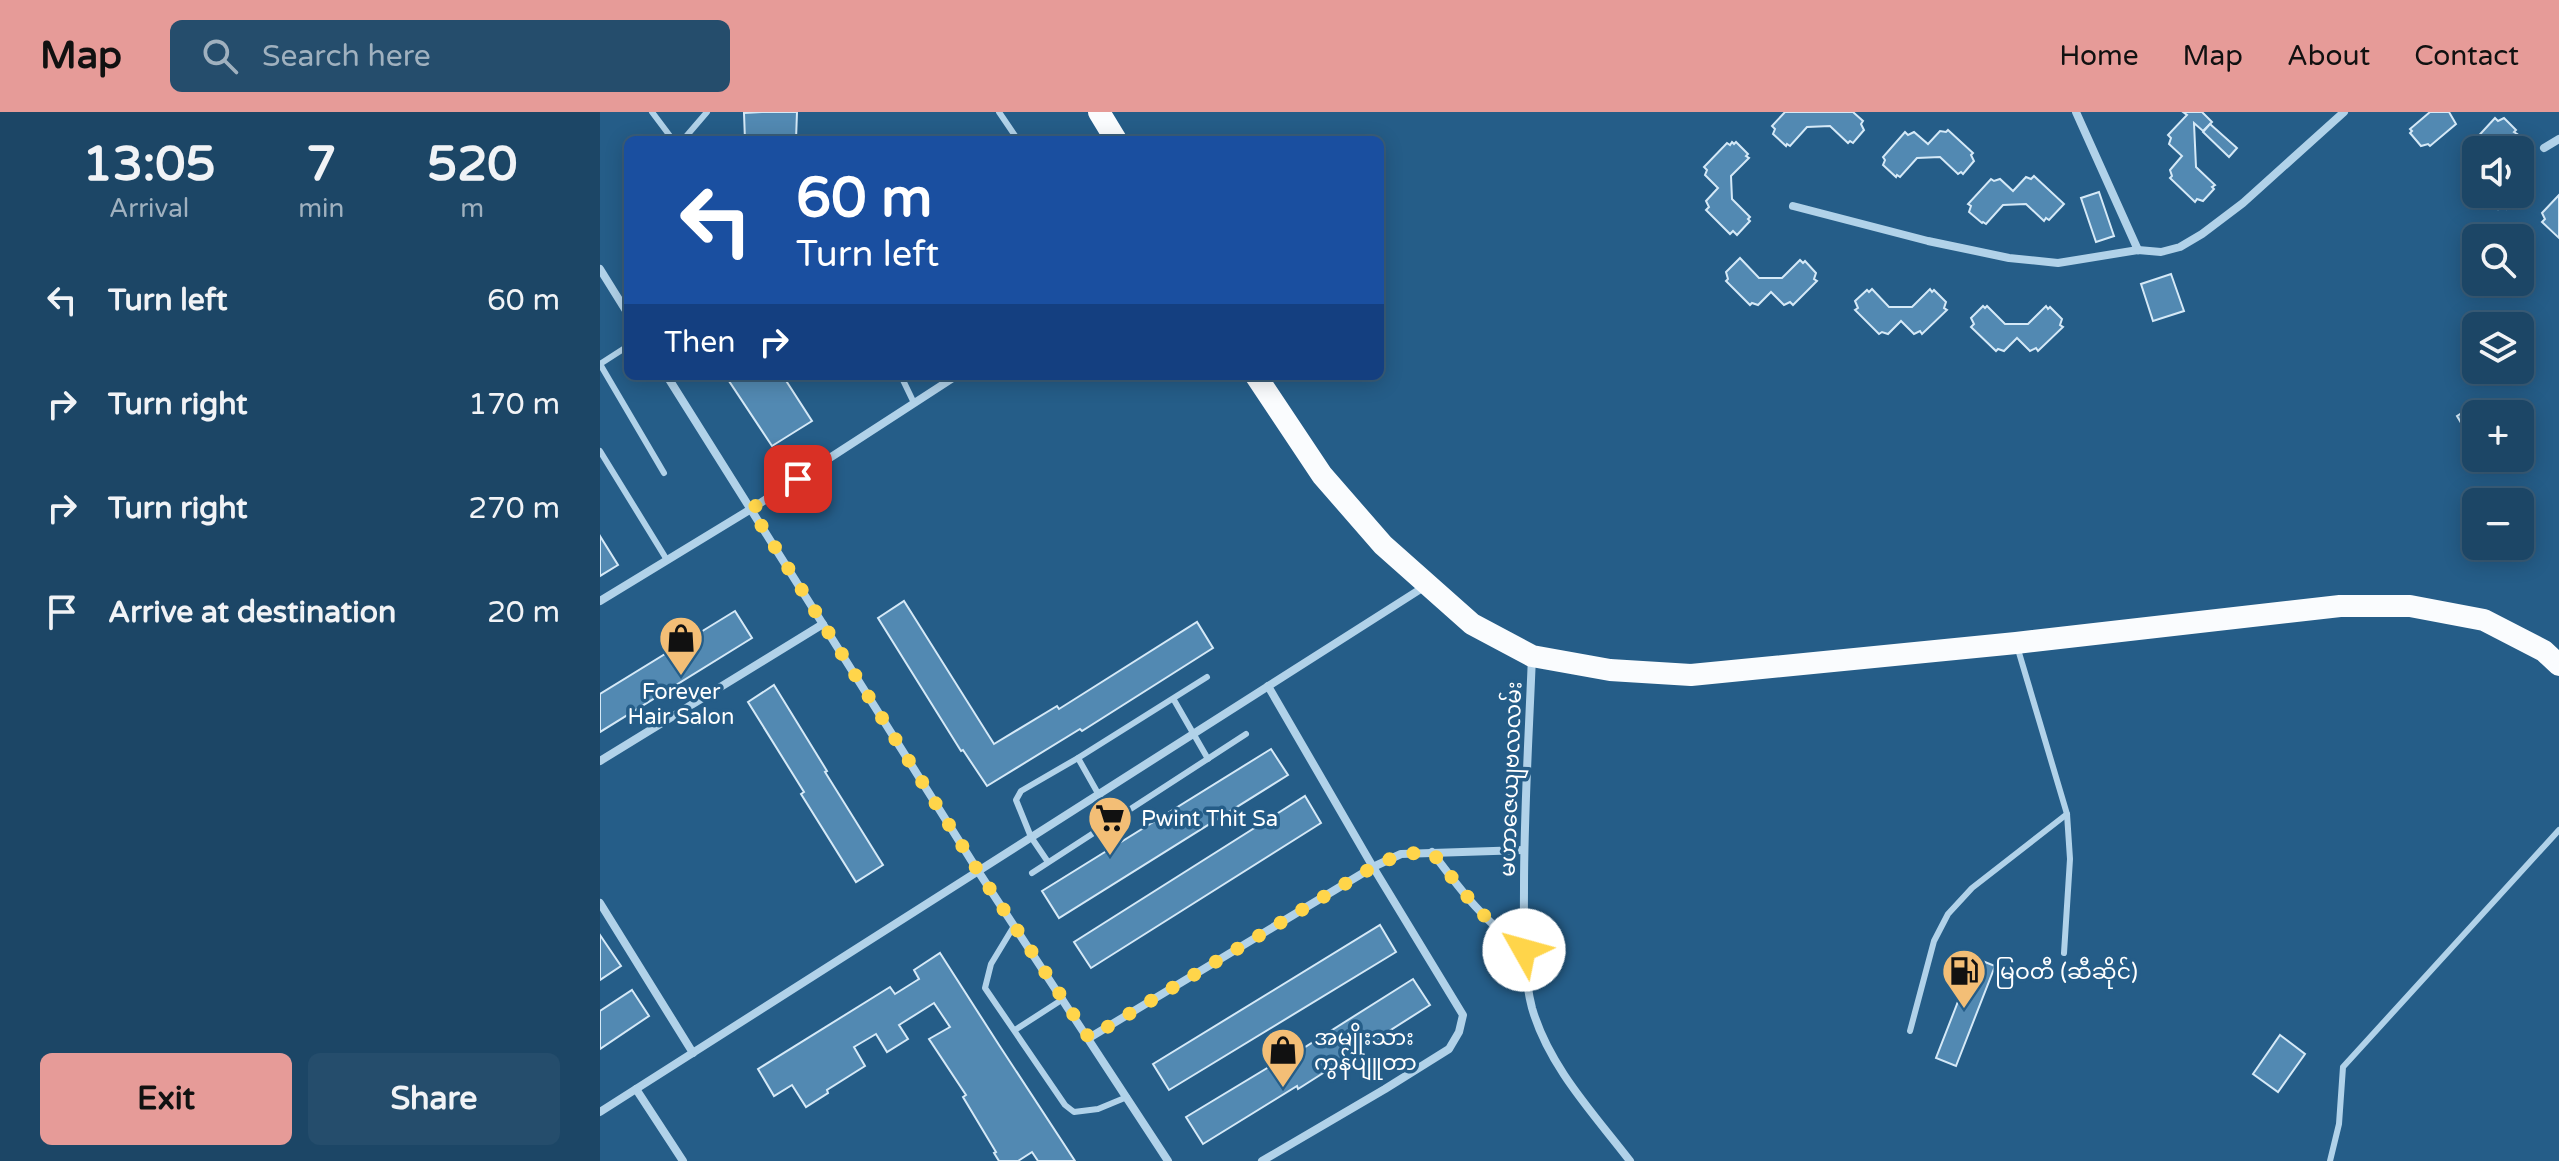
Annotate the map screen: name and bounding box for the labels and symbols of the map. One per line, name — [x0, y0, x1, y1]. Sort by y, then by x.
pin — [764, 445, 832, 513]
shop icon: Forever Hair Salon — [657, 614, 705, 677]
place label: Forever Hair Salon — [628, 679, 734, 730]
street label: မဟာဇေယျဗလလမ်း — [1492, 681, 1532, 877]
supermarket icon: Pwint Thit Sa — [1086, 794, 1134, 857]
place label: Pwint Thit Sa — [1141, 806, 1278, 832]
position arrow — [1482, 908, 1566, 992]
fuel station icon: မြဝတီ (ဆီဆိုင်) — [1940, 947, 1988, 1010]
place label: မြဝတီ (ဆီဆိုင်) — [1995, 956, 2138, 989]
place label: အမျိုးသား ကွန်ပျူတာ — [1314, 1022, 1417, 1081]
shop icon: အမျိုးသား ကွန်ပျူတာ — [1259, 1026, 1307, 1089]

